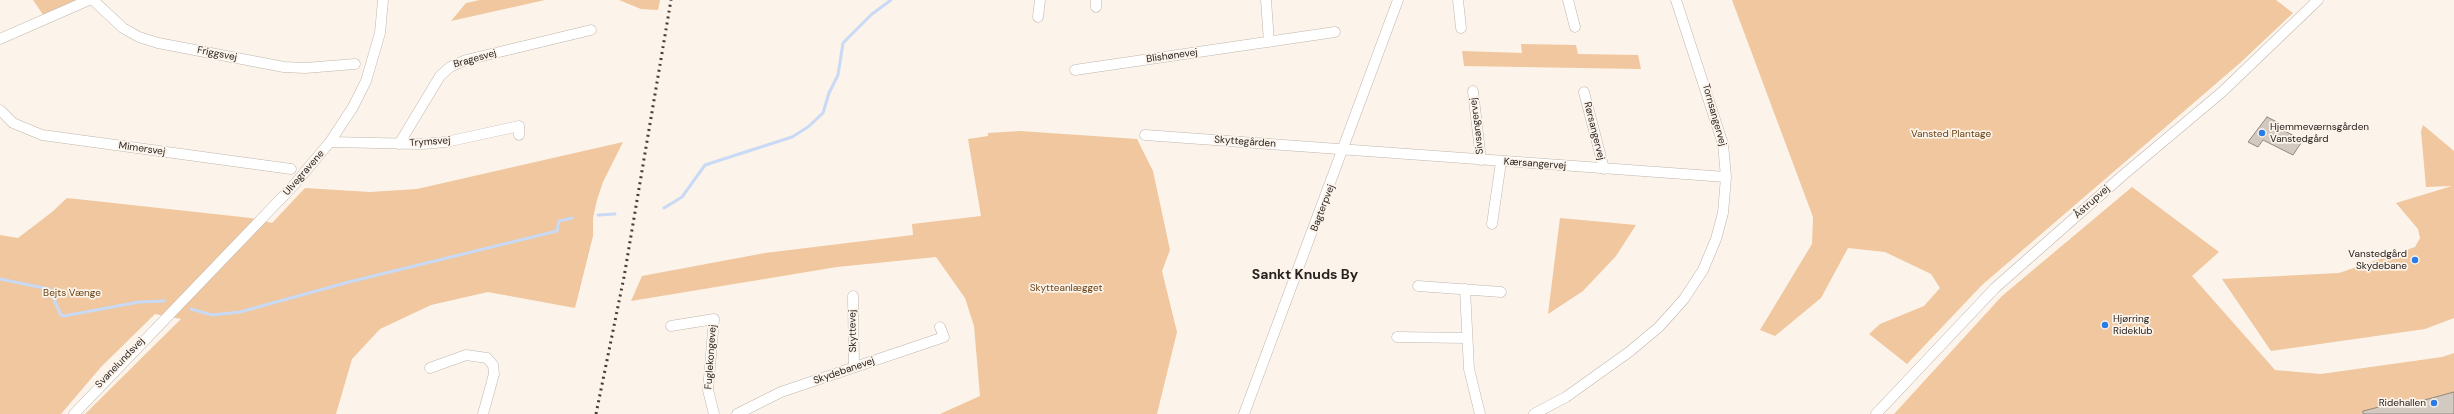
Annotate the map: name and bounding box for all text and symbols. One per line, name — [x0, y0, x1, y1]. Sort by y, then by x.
street label: Friggsvej — [196, 44, 238, 64]
street label: Blishønevej — [1146, 46, 1198, 66]
street label: Bragesvej — [452, 47, 498, 71]
street label: Tornsangervej — [1699, 83, 1729, 147]
street label: Sivsangervej — [1468, 97, 1486, 155]
street label: Rørsangervej — [1581, 101, 1607, 161]
place label: Hjemmeværnsgården Vanstedgård — [2270, 121, 2369, 144]
park label: Vansted Plantage — [1911, 128, 1991, 140]
marker: Hjemmeværnsgården Vanstedgård — [2257, 128, 2267, 138]
street label: Skyttegården — [1214, 134, 1276, 150]
street label: Trymsvej — [409, 135, 451, 149]
street label: Mimersvej — [118, 140, 166, 158]
street label: Ulvegravene — [281, 148, 327, 198]
street label: Kærsangervej — [1503, 156, 1567, 172]
street label: Bagterpvej — [1309, 183, 1337, 233]
street label: Åstrupvej — [2072, 183, 2112, 221]
place label: Vanstedgård Skydebane — [2348, 248, 2407, 272]
marker: Vanstedgård Skydebane — [2410, 255, 2420, 265]
district label: Sankt Knuds By — [1252, 267, 1358, 283]
park label: Skytteanlægget — [1030, 282, 1102, 294]
park label: Bejts Vænge — [43, 287, 101, 299]
street label: Skyttevej — [847, 310, 859, 352]
place label: Hjørring Rideklub — [2113, 313, 2153, 336]
marker: Hjørring Rideklub — [2100, 320, 2110, 330]
street label: Fuglekongevej — [703, 324, 719, 390]
street label: Svanelundsvej — [93, 335, 147, 391]
street label: Skydebanevej — [812, 355, 876, 387]
place label: Ridehallen — [2379, 397, 2426, 409]
marker: Ridehallen — [2429, 398, 2439, 408]

